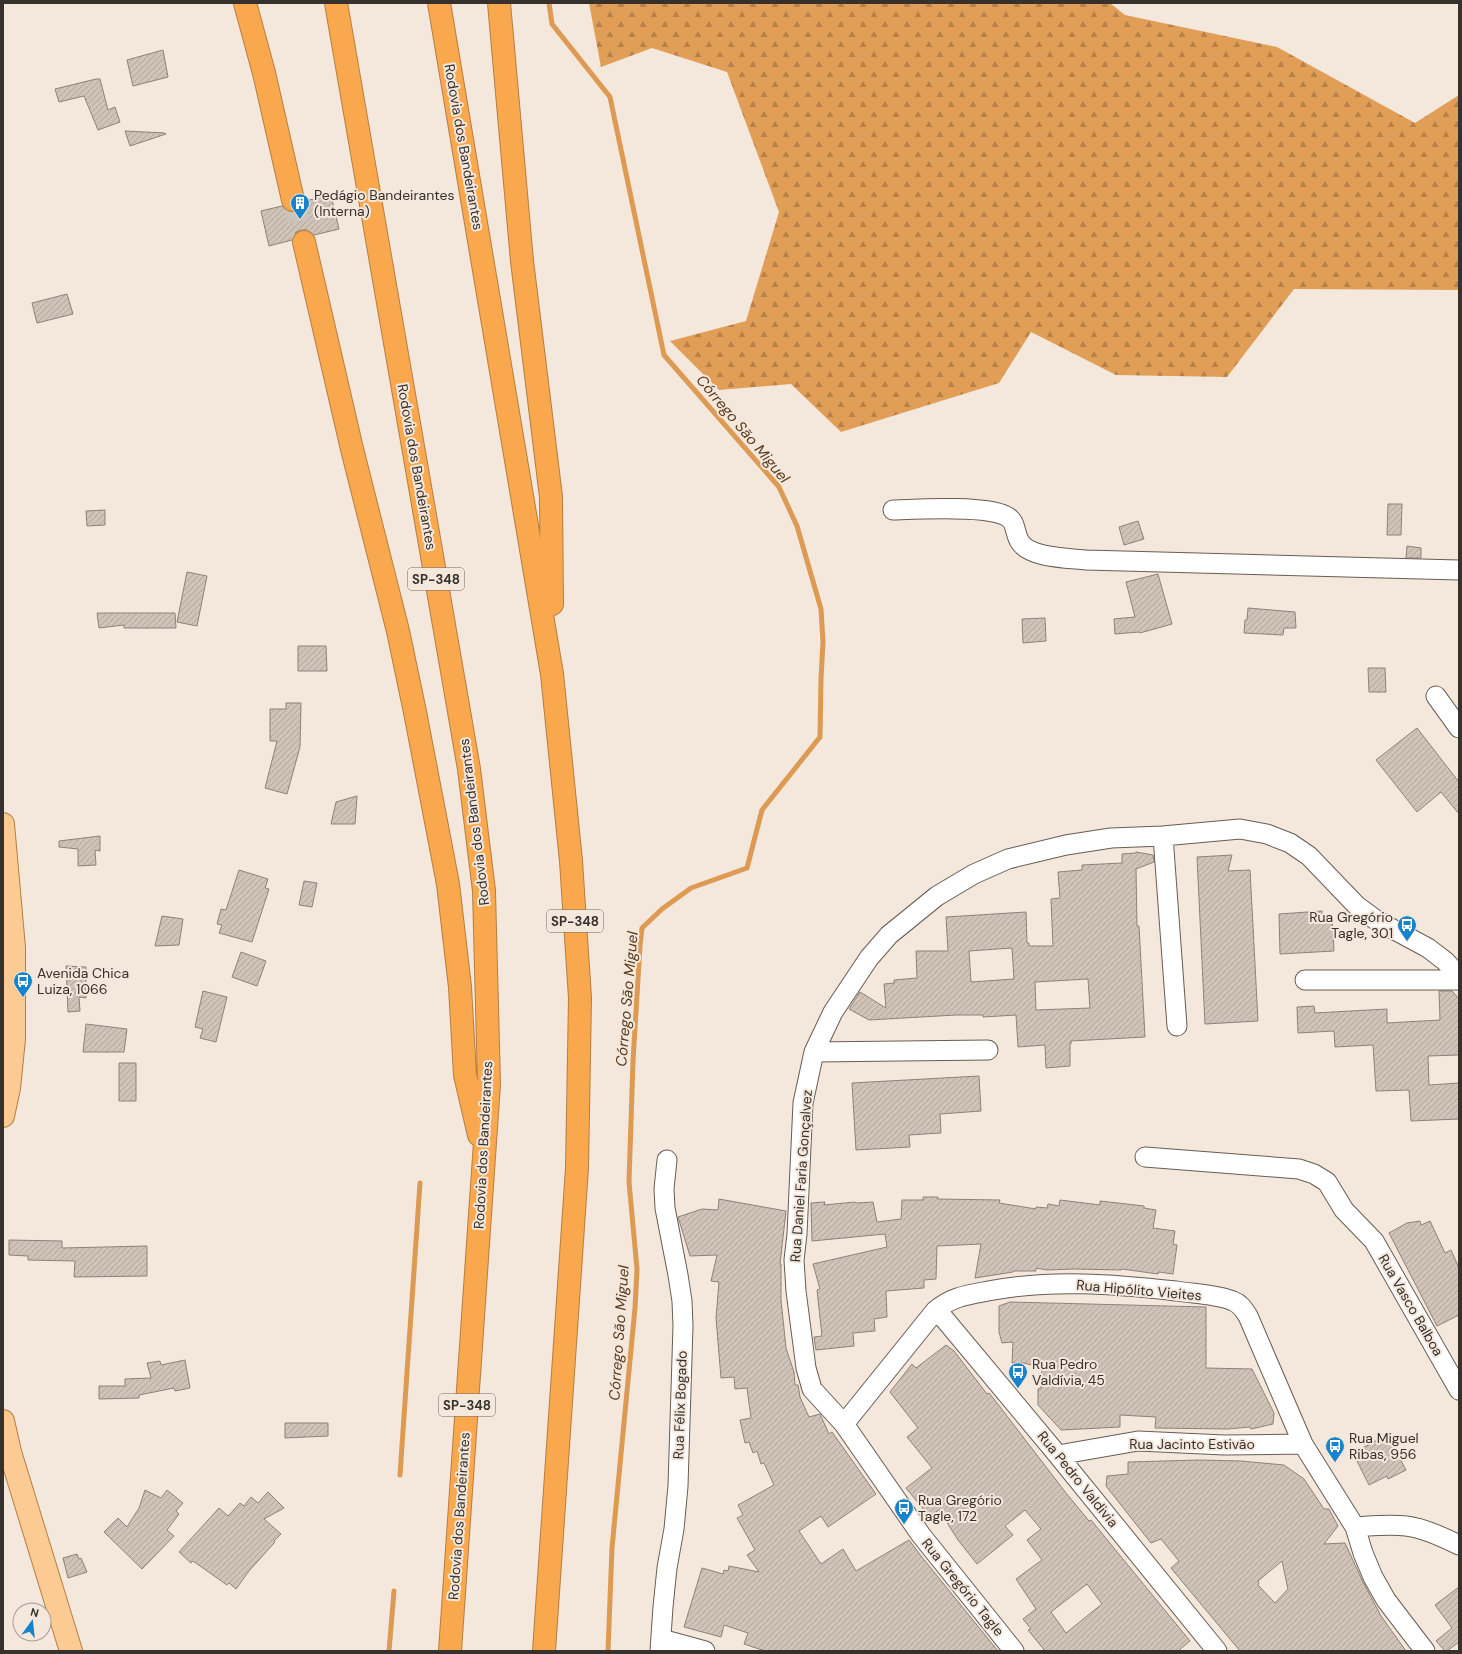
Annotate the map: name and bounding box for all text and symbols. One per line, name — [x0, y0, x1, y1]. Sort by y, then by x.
street label: Rodovia dos Bandeirantes — [441, 63, 487, 231]
place label: Pedágio Bandeirantes (Interna) — [314, 186, 455, 220]
building icon: Pedágio Bandeirantes (Interna) — [289, 192, 311, 220]
water label: Córrego São Miguel — [692, 371, 795, 488]
street label: Rodovia dos Bandeirantes — [394, 383, 440, 551]
road number: SP-348 — [408, 568, 464, 590]
street label: Rodovia dos Bandeirantes — [455, 737, 493, 907]
place label: Rua Gregório Tagle, 301 — [1309, 908, 1393, 942]
road number: SP-348 — [547, 910, 603, 932]
bus stop icon: Rua Gregório Tagle, 301 — [1396, 914, 1418, 942]
water label: Córrego São Miguel — [611, 930, 643, 1067]
place label: Avenida Chica Luiza, 1066 — [37, 964, 129, 998]
bus stop icon: Avenida Chica Luiza, 1066 — [12, 970, 34, 998]
street label: Rodovia dos Bandeirantes — [470, 1061, 496, 1229]
street label: Rua Daniel Faria Gonçalvez — [786, 1089, 816, 1263]
street label: Rua Vasco Balboa — [1375, 1251, 1447, 1359]
water label: Córrego São Miguel — [604, 1264, 634, 1401]
street label: Rua Hipólito Vieites — [1076, 1276, 1202, 1304]
street label: Rua Félix Bogado — [669, 1350, 691, 1460]
place label: Rua Pedro Valdívia, 45 — [1032, 1355, 1105, 1389]
bus stop icon: Rua Pedro Valdívia, 45 — [1007, 1361, 1029, 1389]
road number: SP-348 — [439, 1394, 495, 1416]
street label: Rua Pedro Valdivia — [1034, 1427, 1122, 1531]
place label: Rua Miguel Ribas, 956 — [1349, 1429, 1419, 1463]
street label: Rodovia dos Bandeirantes — [444, 1432, 474, 1600]
street label: Rua Jacinto Estivão — [1129, 1435, 1255, 1453]
bus stop icon: Rua Miguel Ribas, 956 — [1324, 1435, 1346, 1463]
place label: Rua Gregório Tagle, 172 — [918, 1491, 1002, 1525]
bus stop icon: Rua Gregório Tagle, 172 — [893, 1497, 915, 1525]
street label: Rua Gregório Tagle — [918, 1534, 1008, 1640]
north arrow — [12, 1602, 52, 1642]
text: N — [29, 1605, 40, 1620]

